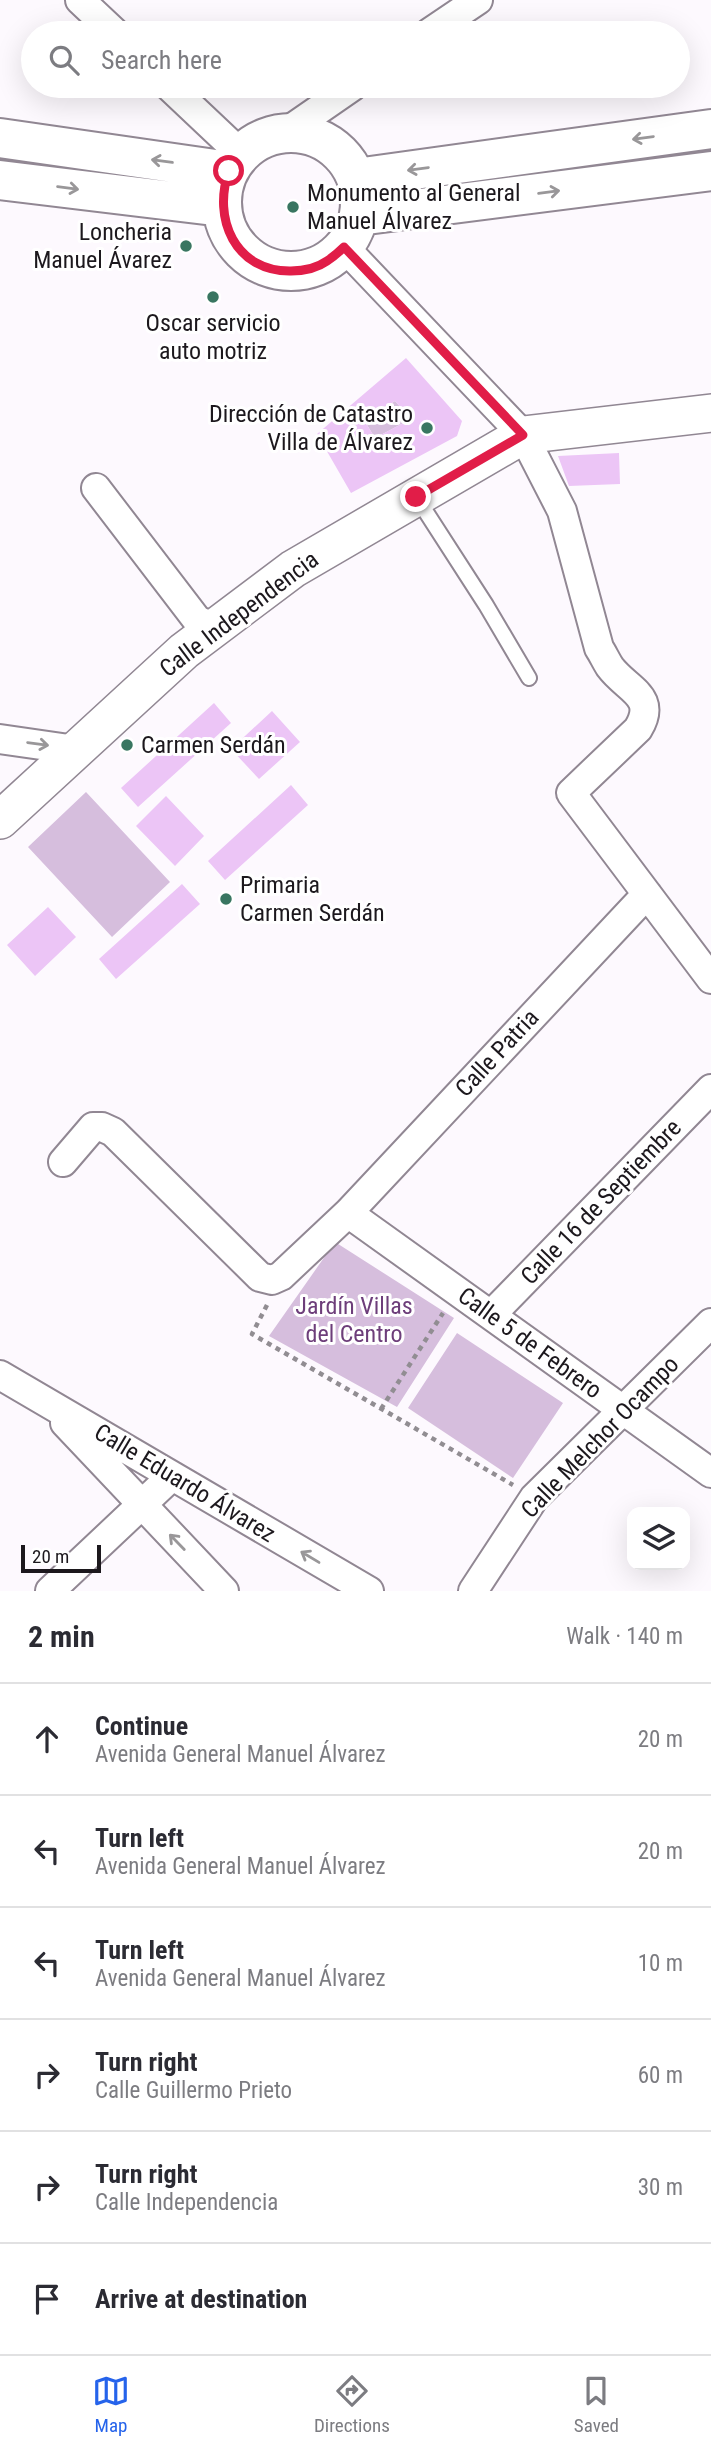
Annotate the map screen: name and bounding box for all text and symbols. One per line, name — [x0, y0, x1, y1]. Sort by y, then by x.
search box — [21, 21, 690, 98]
icon: search — [45, 41, 83, 79]
text: Search here — [101, 45, 222, 75]
one-way arrow — [633, 132, 655, 145]
one-way arrow — [151, 154, 174, 167]
route start — [213, 155, 244, 186]
one-way arrow — [407, 163, 430, 176]
place label: Monumento al General Manuel Álvarez — [307, 179, 520, 235]
one-way arrow — [56, 182, 79, 195]
one-way arrow — [537, 185, 559, 198]
marker: Monumento al General Manuel Álvarez — [285, 199, 301, 215]
place label: Loncheria Manuel Ávarez — [33, 218, 172, 274]
marker: Loncheria Manuel Ávarez — [178, 238, 194, 254]
marker: Oscar servicio auto motriz — [205, 289, 221, 305]
place label: Oscar servicio auto motriz — [146, 309, 280, 365]
place label: Dirección de Catastro Villa de Álvarez — [209, 400, 413, 456]
marker: Dirección de Catastro Villa de Álvarez — [419, 420, 435, 436]
route end — [400, 481, 431, 512]
street label: Calle Independencia — [154, 545, 324, 683]
place label: Carmen Serdán — [141, 731, 286, 759]
marker: Carmen Serdán — [119, 737, 135, 753]
one-way arrow — [26, 738, 49, 751]
place label: Primaria Carmen Serdán — [240, 871, 385, 927]
marker: Primaria Carmen Serdán — [218, 891, 234, 907]
street label: Calle Patria — [450, 1004, 544, 1102]
street label: Calle 16 de Septiembre — [515, 1114, 687, 1290]
street label: Calle 5 de Febrero — [453, 1281, 607, 1405]
park label: Jardín Villas del Centro — [295, 1292, 413, 1348]
street label: Calle Melchor Ocampo — [516, 1350, 684, 1524]
street label: Calle Eduardo Álvarez — [90, 1418, 280, 1548]
map controls — [627, 1507, 690, 1570]
button: layers — [627, 1507, 690, 1570]
one-way arrow — [169, 1533, 186, 1550]
scale bar — [21, 1542, 102, 1574]
text: 20 m — [32, 1545, 69, 1568]
one-way arrow — [301, 1550, 321, 1564]
text: 2 min — [28, 1619, 95, 1654]
text: Walk · 140 m — [566, 1623, 683, 1650]
text: Continue — [95, 1711, 188, 1741]
icon: ahead — [28, 1720, 66, 1758]
text: 20 m — [638, 1726, 683, 1753]
text: Avenida General Manuel Álvarez — [95, 1741, 386, 1768]
text: Turn left — [95, 1823, 184, 1853]
icon: left — [28, 1832, 66, 1870]
text: 20 m — [638, 1838, 683, 1865]
text: Avenida General Manuel Álvarez — [95, 1853, 386, 1880]
text: Turn left — [95, 1935, 184, 1965]
icon: left — [28, 1944, 66, 1982]
text: 10 m — [638, 1950, 683, 1977]
text: Avenida General Manuel Álvarez — [95, 1965, 386, 1992]
text: Turn right — [95, 2047, 197, 2077]
icon: right — [28, 2056, 66, 2094]
text: 60 m — [638, 2062, 683, 2089]
text: Calle Guillermo Prieto — [95, 2077, 292, 2104]
text: Turn right — [95, 2159, 197, 2189]
icon: right — [28, 2168, 66, 2206]
text: 30 m — [638, 2174, 683, 2201]
text: Calle Independencia — [95, 2189, 278, 2216]
icon: arrive — [28, 2280, 66, 2318]
text: Arrive at destination — [95, 2284, 307, 2314]
tab: Map — [92, 2372, 130, 2437]
tab: Directions — [314, 2372, 390, 2437]
tab: Saved — [574, 2372, 619, 2437]

